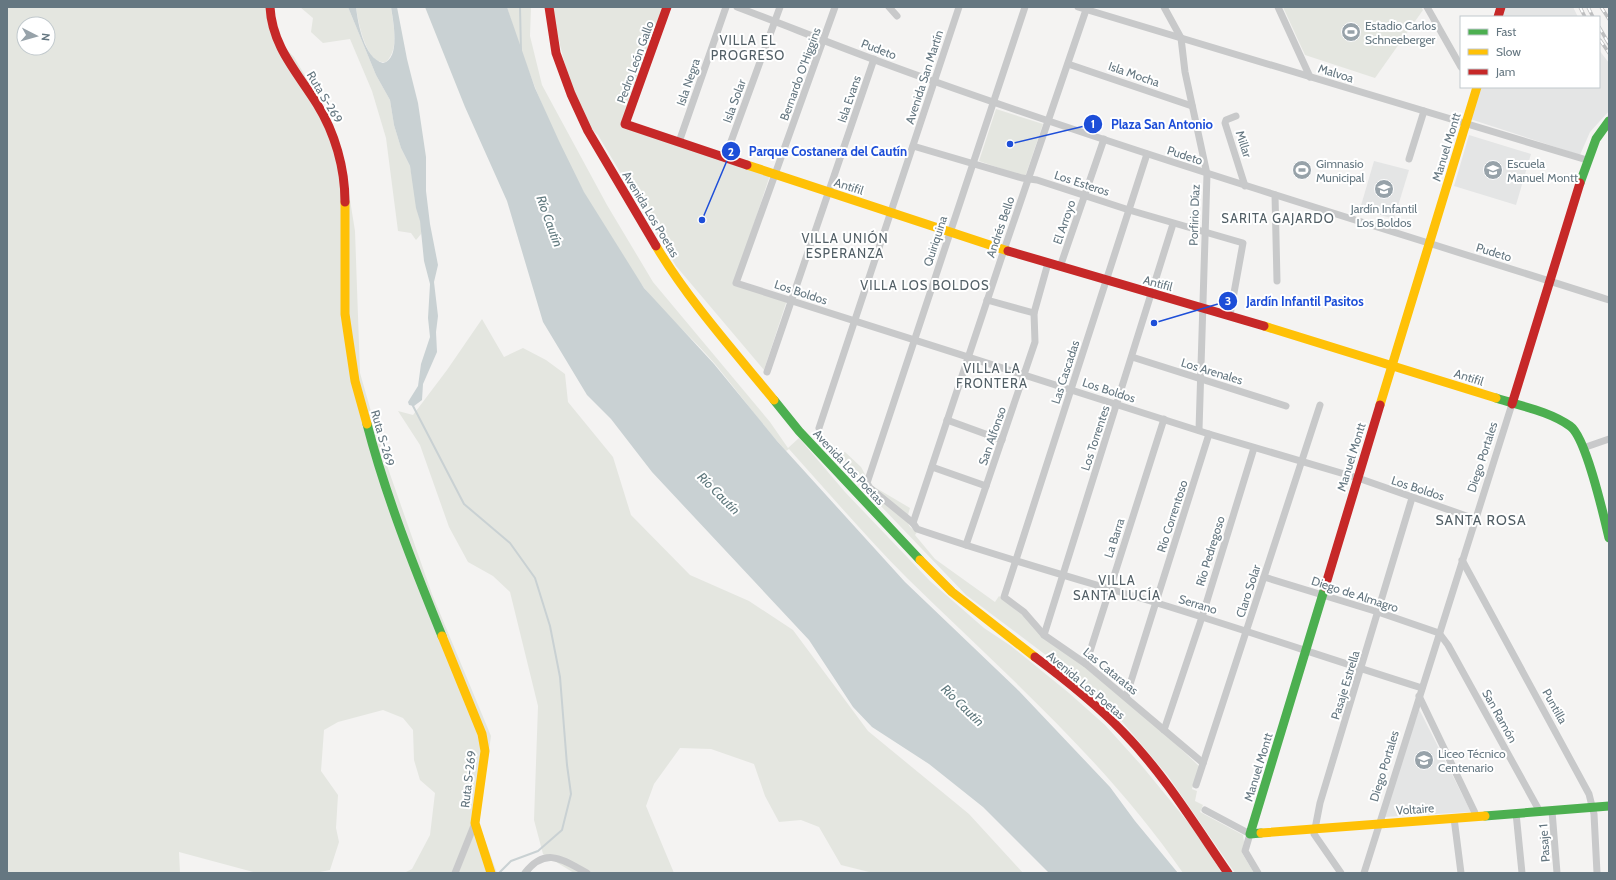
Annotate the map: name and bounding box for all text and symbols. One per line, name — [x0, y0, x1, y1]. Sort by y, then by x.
north arrow — [16, 16, 56, 56]
legend — [1460, 16, 1600, 88]
street label: Pedro León Gallo — [613, 18, 657, 105]
place label: Estadio Carlos Schneeberger — [1365, 18, 1436, 47]
sports icon: Estadio Carlos Schneeberger — [1340, 21, 1362, 43]
text: Fast — [1496, 24, 1516, 39]
street label: Bernardo O'Higgins — [776, 25, 824, 123]
street label: Avenida San Martín — [902, 28, 946, 126]
text: N — [39, 32, 53, 42]
district label: VILLA EL PROGRESO — [711, 32, 785, 63]
street label: Pudeto — [859, 35, 899, 63]
text: Slow — [1496, 44, 1521, 59]
street label: Isla Negra — [673, 56, 703, 108]
street label: Isla Mocha — [1106, 58, 1162, 90]
street label: Malvoa — [1316, 61, 1356, 86]
text: Jam — [1495, 64, 1515, 79]
street label: Ruta S-269 — [304, 68, 346, 126]
street label: Isla Evans — [834, 73, 864, 125]
street label: Isla Solar — [719, 77, 749, 125]
street label: Manuel Montt — [1428, 111, 1464, 183]
callout: Plaza San Antonio — [1083, 112, 1221, 137]
text: 1 — [1091, 116, 1095, 131]
text: Plaza San Antonio — [1111, 116, 1214, 132]
street label: Millar — [1233, 129, 1255, 160]
callout: Parque Costanera del Cautín — [721, 139, 916, 164]
street label: Pudeto — [1165, 142, 1205, 168]
text: Parque Costanera del Cautín — [749, 143, 907, 159]
text: 2 — [728, 144, 734, 159]
place label: Gimnasio Municipal — [1316, 156, 1365, 185]
place label: Escuela Manuel Montt — [1507, 156, 1578, 185]
sports icon: Gimnasio Municipal — [1291, 159, 1313, 181]
school or university icon: Escuela Manuel Montt — [1482, 159, 1504, 181]
street label: Los Esteros — [1053, 167, 1111, 199]
street label: Avenida Los Poetas — [619, 168, 683, 260]
street label: Antifil — [832, 174, 866, 198]
school or university icon: Jardín Infantil Los Boldos — [1373, 178, 1395, 200]
street label: Porfirio Díaz — [1185, 183, 1203, 246]
water label: Río Cautín — [533, 193, 567, 249]
street label: Andrés Bello — [983, 194, 1018, 260]
street label: El Arroyo — [1049, 197, 1079, 246]
place label: Jardín Infantil Los Boldos — [1350, 201, 1417, 230]
district label: SARITA GAJARDO — [1221, 210, 1335, 226]
street label: Quiriquina — [920, 214, 950, 268]
district label: VILLA UNIÓN ESPERANZA — [801, 230, 889, 261]
street label: Pudeto — [1474, 239, 1514, 265]
street label: Antifil — [1142, 272, 1175, 294]
street label: Los Boldos — [773, 276, 829, 308]
district label: VILLA LOS BOLDOS — [860, 277, 990, 293]
callout: Jardín Infantil Pasitos — [1218, 289, 1371, 314]
text: 3 — [1225, 293, 1231, 308]
text: Jardín Infantil Pasitos — [1245, 293, 1364, 309]
street label: Las Cascadas — [1048, 338, 1082, 406]
street label: Los Arenales — [1179, 355, 1245, 387]
district label: VILLA LA FRONTERA — [956, 360, 1028, 391]
street label: Antifil — [1452, 365, 1486, 389]
street label: Los Boldos — [1081, 374, 1137, 406]
street label: San Alfonso — [975, 404, 1009, 467]
street label: Los Torrentes — [1077, 404, 1113, 472]
street label: Ruta S-269 — [368, 408, 398, 468]
street label: Diego Portales — [1464, 420, 1500, 494]
street label: Manuel Montt — [1333, 421, 1369, 493]
street label: Avenida Los Poetas — [810, 426, 888, 508]
water label: Río Cautín — [694, 468, 744, 518]
street label: Los Boldos — [1390, 472, 1446, 504]
street label: Río Correntoso — [1153, 478, 1191, 554]
district label: SANTA ROSA — [1435, 511, 1527, 529]
street label: Río Pedregoso — [1192, 514, 1228, 588]
street label: La Barra — [1101, 516, 1127, 560]
street label: Claro Solar — [1232, 562, 1264, 619]
district label: VILLA SANTA LUCÍA — [1073, 572, 1161, 603]
street label: Diego de Almagro — [1310, 573, 1401, 615]
street label: Serrano — [1177, 591, 1220, 617]
street label: Las Cataratas — [1080, 644, 1142, 698]
street label: Avenida Los Poetas — [1044, 648, 1128, 722]
street label: Pasaje Estrella — [1327, 648, 1363, 721]
water label: Río Cautín — [938, 681, 988, 729]
street label: Puntilla — [1539, 686, 1571, 726]
street label: San Ramón — [1479, 687, 1521, 746]
street label: Diego Portales — [1366, 729, 1402, 803]
street label: Manuel Montt — [1240, 731, 1276, 803]
place label: Liceo Técnico Centenario — [1438, 746, 1506, 775]
street label: Ruta S-269 — [457, 749, 479, 809]
school or university icon: Liceo Técnico Centenario — [1413, 749, 1435, 771]
street label: Voltaire — [1395, 800, 1435, 818]
street label: Pasaje 1 — [1535, 823, 1553, 863]

